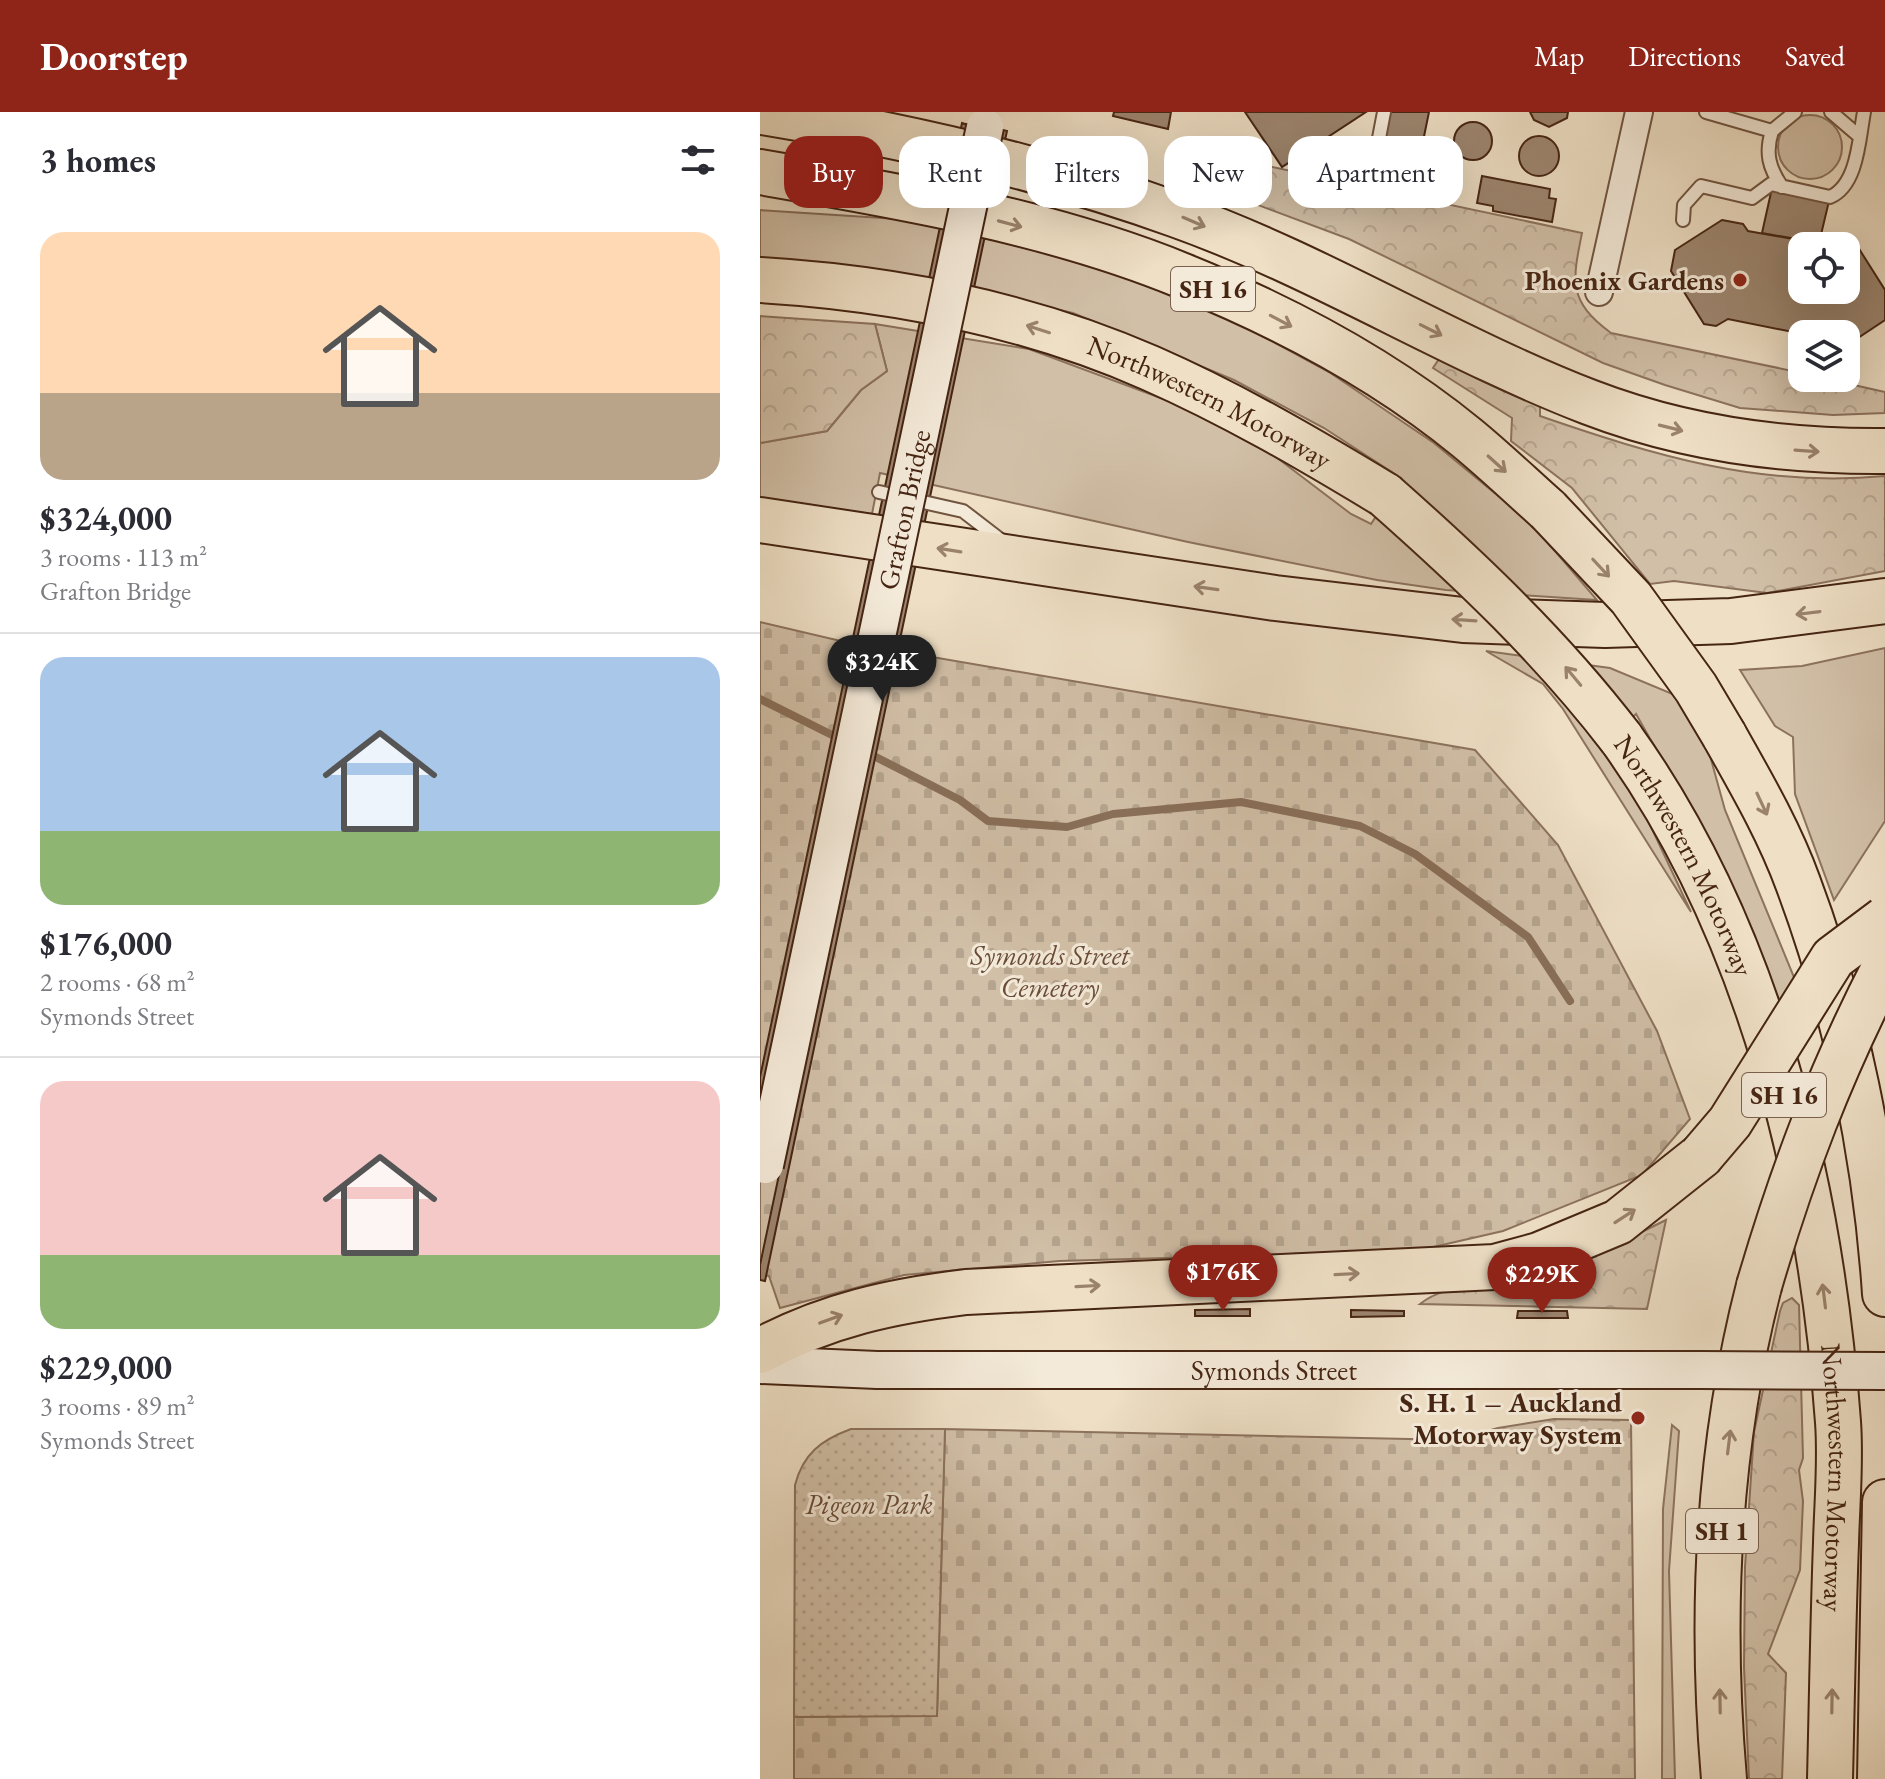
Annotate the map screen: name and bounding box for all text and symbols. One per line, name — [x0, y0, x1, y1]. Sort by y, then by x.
text: Doorstep — [40, 32, 188, 81]
text: Map — [1534, 38, 1584, 74]
text: Directions — [1628, 38, 1741, 74]
text: Saved — [1785, 38, 1845, 74]
chip: Buy — [784, 136, 883, 208]
chip: Rent — [899, 136, 1010, 208]
chip: Filters — [1026, 136, 1148, 208]
chip: New — [1164, 136, 1272, 208]
chip: Apartment — [1288, 136, 1463, 208]
text: 3 homes — [40, 138, 156, 182]
icon: filters — [676, 138, 720, 182]
one-way arrow — [1181, 215, 1206, 230]
one-way arrow — [997, 217, 1023, 232]
map controls — [1788, 232, 1860, 392]
button: locate — [1788, 232, 1860, 304]
place label: Phoenix Gardens — [1524, 262, 1724, 298]
road number: SH 16 — [1171, 267, 1255, 311]
marker: Phoenix Gardens — [1731, 271, 1749, 289]
icon: home — [308, 284, 452, 428]
one-way arrow — [1268, 313, 1292, 329]
button: layers — [1788, 320, 1860, 392]
one-way arrow — [1026, 321, 1051, 335]
one-way arrow — [1418, 322, 1442, 338]
street label: Northwestern Motorway — [1082, 327, 1339, 478]
one-way arrow — [1658, 421, 1683, 436]
street label: Grafton Bridge — [869, 426, 938, 593]
one-way arrow — [1793, 444, 1820, 459]
one-way arrow — [1486, 455, 1506, 473]
text: $324,000 — [40, 496, 172, 540]
text: 3 rooms · 113 m² — [40, 540, 207, 574]
one-way arrow — [937, 541, 962, 556]
one-way arrow — [1592, 557, 1610, 577]
text: Grafton Bridge — [40, 574, 191, 608]
one-way arrow — [1194, 580, 1220, 595]
one-way arrow — [1795, 605, 1822, 620]
one-way arrow — [1451, 612, 1478, 627]
pin: $324K — [826, 635, 938, 703]
text: $324K — [845, 644, 919, 678]
one-way arrow — [1564, 667, 1582, 687]
icon: home — [308, 709, 452, 853]
street label: Northwestern Motorway — [1606, 727, 1763, 982]
one-way arrow — [1755, 791, 1770, 815]
text: $176,000 — [40, 921, 172, 965]
park label: Symonds Street Cemetery — [970, 937, 1131, 1005]
text: 2 rooms · 68 m² — [40, 965, 195, 999]
text: Symonds Street — [40, 999, 194, 1033]
road number: SH 16 — [1742, 1073, 1826, 1117]
icon: home — [308, 1133, 452, 1277]
one-way arrow — [1613, 1208, 1636, 1224]
pin: $176K — [1167, 1245, 1279, 1313]
pin: $229K — [1486, 1247, 1598, 1315]
text: $176K — [1186, 1254, 1260, 1288]
text: $229K — [1505, 1256, 1579, 1290]
one-way arrow — [1333, 1266, 1360, 1281]
one-way arrow — [1074, 1278, 1101, 1293]
one-way arrow — [1816, 1284, 1831, 1309]
one-way arrow — [818, 1311, 843, 1325]
street label: Northwestern Motorway — [1813, 1342, 1857, 1613]
text: $229,000 — [40, 1345, 172, 1389]
street label: Symonds Street — [1191, 1352, 1357, 1388]
place label: S. H. 1 – Auckland Motorway System — [1399, 1384, 1623, 1452]
text: 3 rooms · 89 m² — [40, 1389, 195, 1423]
marker: S. H. 1 – Auckland Motorway System — [1629, 1409, 1647, 1427]
text: Symonds Street — [40, 1423, 194, 1457]
one-way arrow — [1722, 1429, 1737, 1456]
park label: Pigeon Park — [805, 1486, 933, 1522]
road number: SH 1 — [1686, 1509, 1758, 1553]
one-way arrow — [1712, 1688, 1727, 1715]
one-way arrow — [1824, 1688, 1839, 1715]

